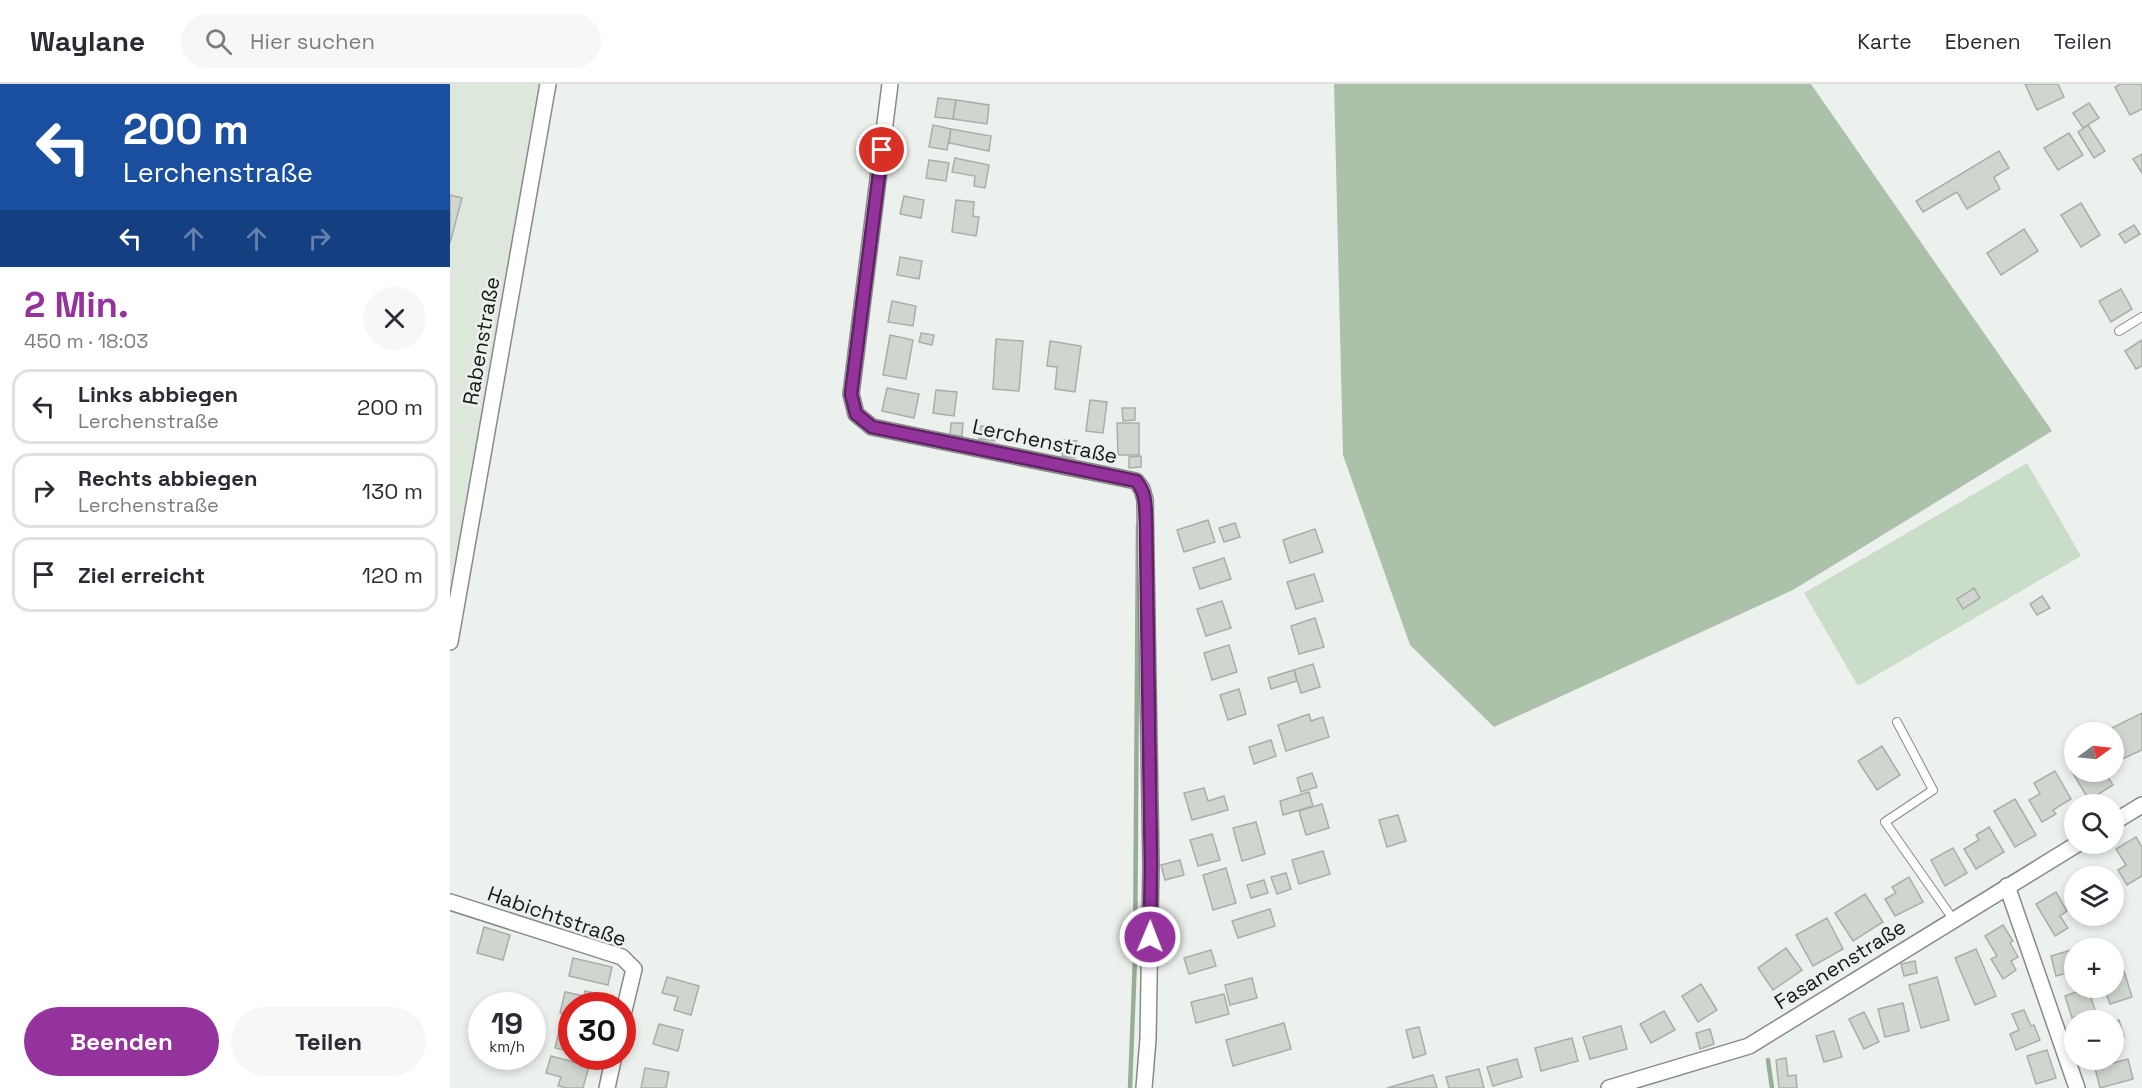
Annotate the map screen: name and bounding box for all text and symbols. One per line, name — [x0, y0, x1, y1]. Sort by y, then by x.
search box — [181, 14, 601, 68]
text: Waylane — [30, 23, 145, 59]
icon: search — [202, 25, 235, 58]
text: Hier suchen — [250, 27, 375, 55]
text: Karte — [1857, 28, 1912, 55]
text: Ebenen — [1945, 28, 2021, 55]
text: Teilen — [2054, 28, 2112, 55]
text: 200 m — [123, 103, 249, 156]
icon: left — [24, 108, 102, 186]
pin — [856, 124, 907, 175]
icon: arrive — [865, 133, 898, 166]
text: Lerchenstraße — [123, 155, 313, 190]
icon: left — [114, 222, 147, 255]
icon: ahead — [177, 222, 210, 255]
icon: ahead — [240, 222, 273, 255]
icon: right — [303, 222, 336, 255]
street label: Rabenstraße — [456, 275, 506, 407]
text: 2 Min. — [24, 282, 129, 328]
button: close — [363, 287, 426, 350]
text: 450 m · 18:03 — [24, 328, 148, 354]
text: Links abbiegen — [78, 380, 238, 408]
icon: left — [27, 390, 60, 423]
text: 200 m — [357, 393, 423, 421]
text: Lerchenstraße — [78, 408, 219, 434]
street label: Lerchenstraße — [970, 412, 1120, 470]
text: Rechts abbiegen — [78, 464, 258, 492]
icon: right — [27, 474, 60, 507]
text: 130 m — [362, 477, 423, 505]
text: Lerchenstraße — [78, 492, 219, 518]
icon: arrive — [27, 558, 60, 591]
text: Ziel erreicht — [78, 561, 205, 589]
text: 120 m — [362, 561, 423, 589]
north arrow — [2064, 722, 2124, 782]
map controls — [2064, 722, 2124, 1070]
button: search — [2064, 794, 2124, 854]
button: layers — [2064, 866, 2124, 926]
street label: Habichtstraße — [484, 880, 630, 952]
position arrow — [1118, 905, 1182, 969]
street label: Fasanenstraße — [1769, 913, 1911, 1015]
button: + — [2064, 938, 2124, 998]
speed limit sign: 30 — [558, 992, 636, 1070]
text: 19 — [491, 1004, 523, 1043]
button: Beenden — [24, 1007, 219, 1076]
button: Teilen — [231, 1007, 426, 1076]
button: − — [2064, 1010, 2124, 1070]
text: km/h — [489, 1037, 525, 1056]

